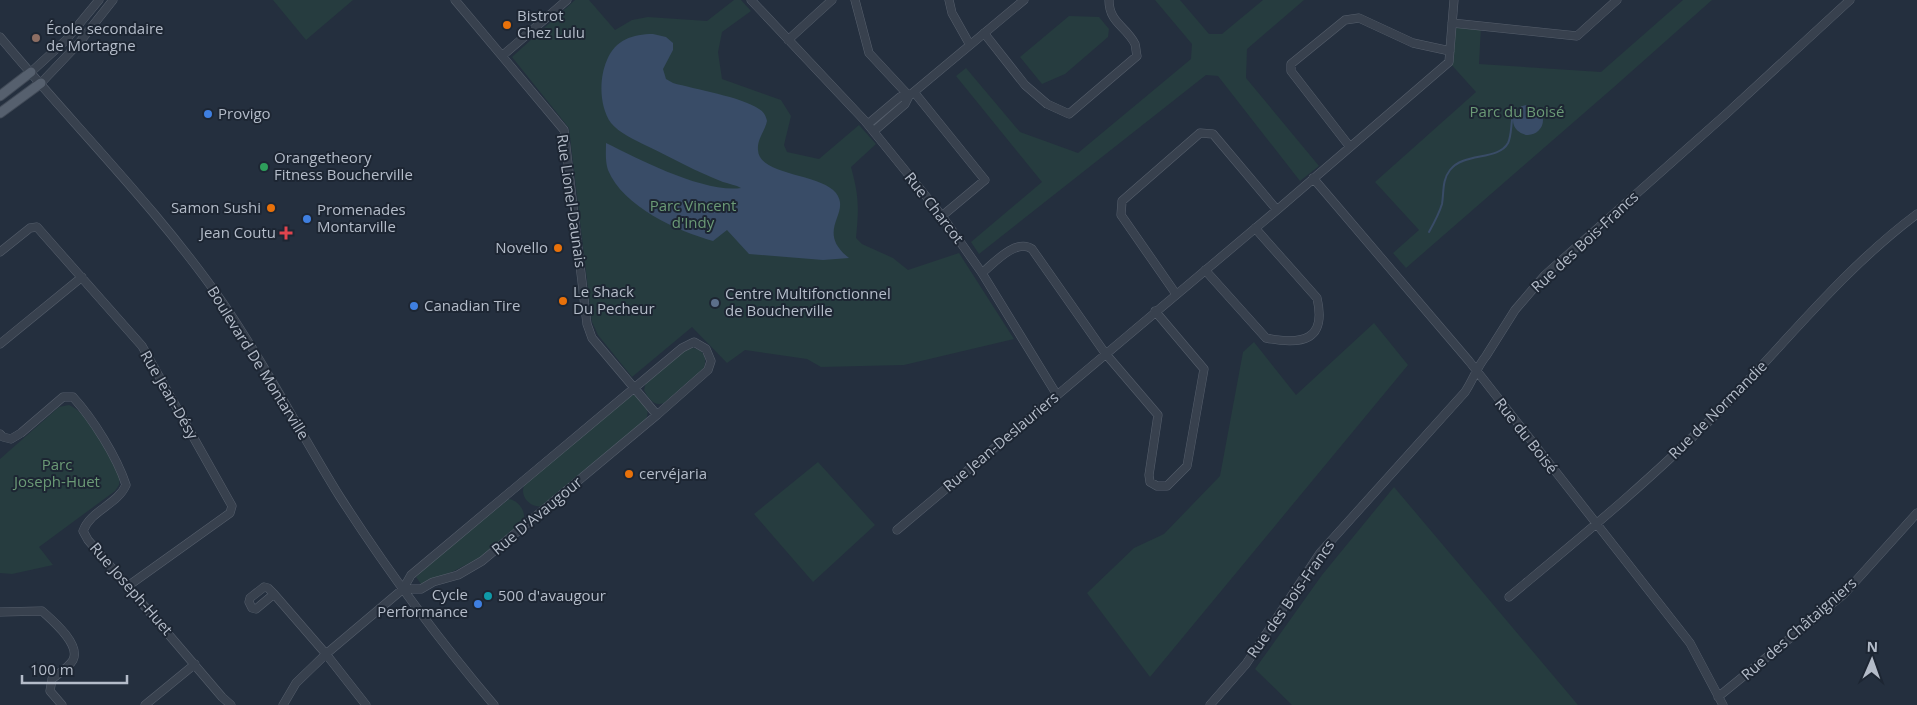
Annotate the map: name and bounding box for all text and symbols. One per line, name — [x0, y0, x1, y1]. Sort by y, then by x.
place label: Bistrot Chez Lulu — [517, 5, 585, 42]
place label: École secondaire de Mortagne — [46, 18, 163, 55]
marker: Bistrot Chez Lulu — [501, 19, 513, 31]
marker: École secondaire de Mortagne — [30, 32, 42, 44]
park label: Parc du Boisé — [1470, 101, 1564, 121]
place label: Provigo — [218, 103, 271, 123]
marker: Provigo — [202, 108, 214, 120]
street label: Rue Lionel-Daunais — [553, 133, 591, 269]
place label: Orangetheory Fitness Boucherville — [274, 147, 413, 184]
marker: Orangetheory Fitness Boucherville — [258, 161, 270, 173]
street label: Rue Charcot — [901, 168, 969, 247]
street label: Rue des Bois-Francs — [1526, 186, 1642, 296]
park label: Parc Vincent d'Indy — [650, 195, 736, 232]
place label: Samon Sushi — [171, 197, 261, 217]
place label: Promenades Montarville — [317, 199, 406, 236]
marker: Samon Sushi — [265, 202, 277, 214]
marker: Promenades Montarville — [301, 213, 313, 225]
place label: Jean Coutu — [198, 222, 276, 242]
marker: Jean Coutu — [280, 227, 292, 239]
place label: Novello — [495, 237, 548, 257]
marker: Novello — [552, 242, 564, 254]
place label: Le Shack Du Pecheur — [573, 281, 655, 318]
street label: Boulevard De Montarville — [203, 282, 314, 443]
place label: Centre Multifonctionnel de Boucherville — [725, 283, 891, 320]
place label: Canadian Tire — [424, 295, 520, 315]
marker: Le Shack Du Pecheur — [557, 295, 569, 307]
marker: Centre Multifonctionnel de Boucherville — [709, 297, 721, 309]
marker: Canadian Tire — [408, 300, 420, 312]
street label: Rue Jean-Désy — [136, 346, 204, 443]
street label: Rue de Normandie — [1664, 356, 1771, 463]
street label: Rue Jean-Deslauriers — [938, 387, 1062, 495]
street label: Rue du Boisé — [1491, 393, 1563, 477]
park label: Parc Joseph-Huet — [12, 454, 100, 491]
place label: cervéjaria — [639, 463, 707, 483]
marker: cervéjaria — [623, 468, 635, 480]
street label: Rue D'Avaugour — [487, 472, 586, 559]
street label: Rue des Bois-Francs — [1242, 535, 1338, 661]
street label: Rue Joseph-Huet — [86, 538, 178, 639]
street label: Rue des Châtaigniers — [1736, 573, 1860, 684]
place label: Cycle Performance — [377, 584, 468, 621]
place label: 500 d'avaugour — [498, 585, 606, 605]
marker: 500 d'avaugour — [482, 590, 494, 602]
marker: Cycle Performance — [472, 598, 484, 610]
north arrow — [1847, 635, 1897, 685]
text: N — [1866, 637, 1878, 656]
scale bar — [22, 652, 128, 684]
text: 100 m — [30, 659, 74, 679]

